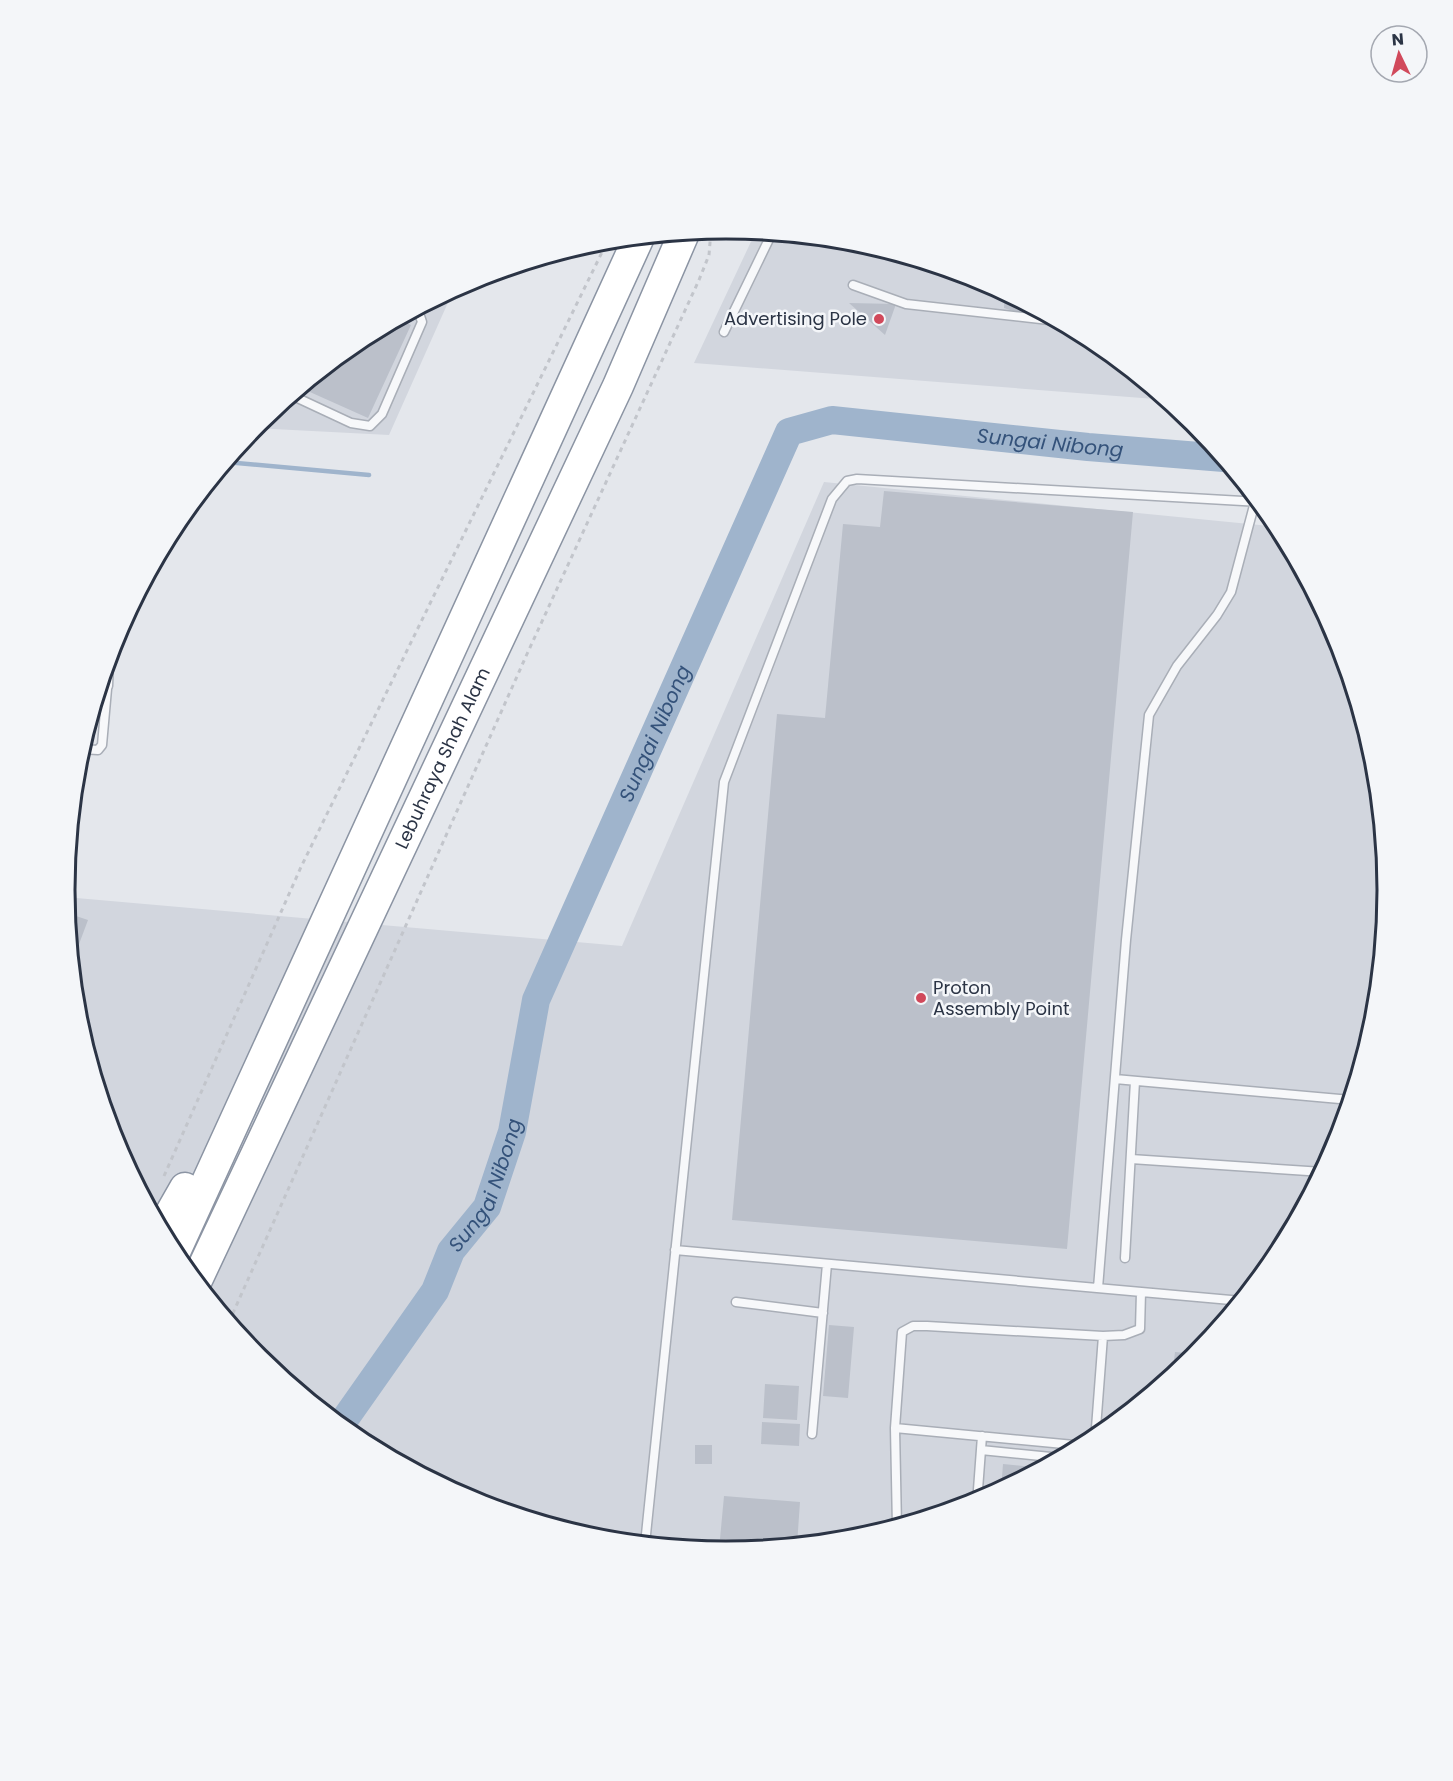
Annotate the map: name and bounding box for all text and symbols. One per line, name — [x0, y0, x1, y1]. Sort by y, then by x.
north arrow — [1369, 24, 1429, 84]
text: N — [1391, 28, 1405, 52]
place label: Advertising Pole — [724, 306, 867, 331]
marker: Advertising Pole — [872, 312, 886, 326]
water label: Sungai Nibong — [976, 421, 1124, 464]
water label: Sungai Nibong — [612, 661, 697, 806]
street label: Lebuhraya Shah Alam — [389, 663, 496, 853]
place label: Proton Assembly Point — [933, 975, 1070, 1021]
marker: Proton Assembly Point — [914, 991, 928, 1005]
water label: Sungai Nibong — [442, 1116, 528, 1258]

